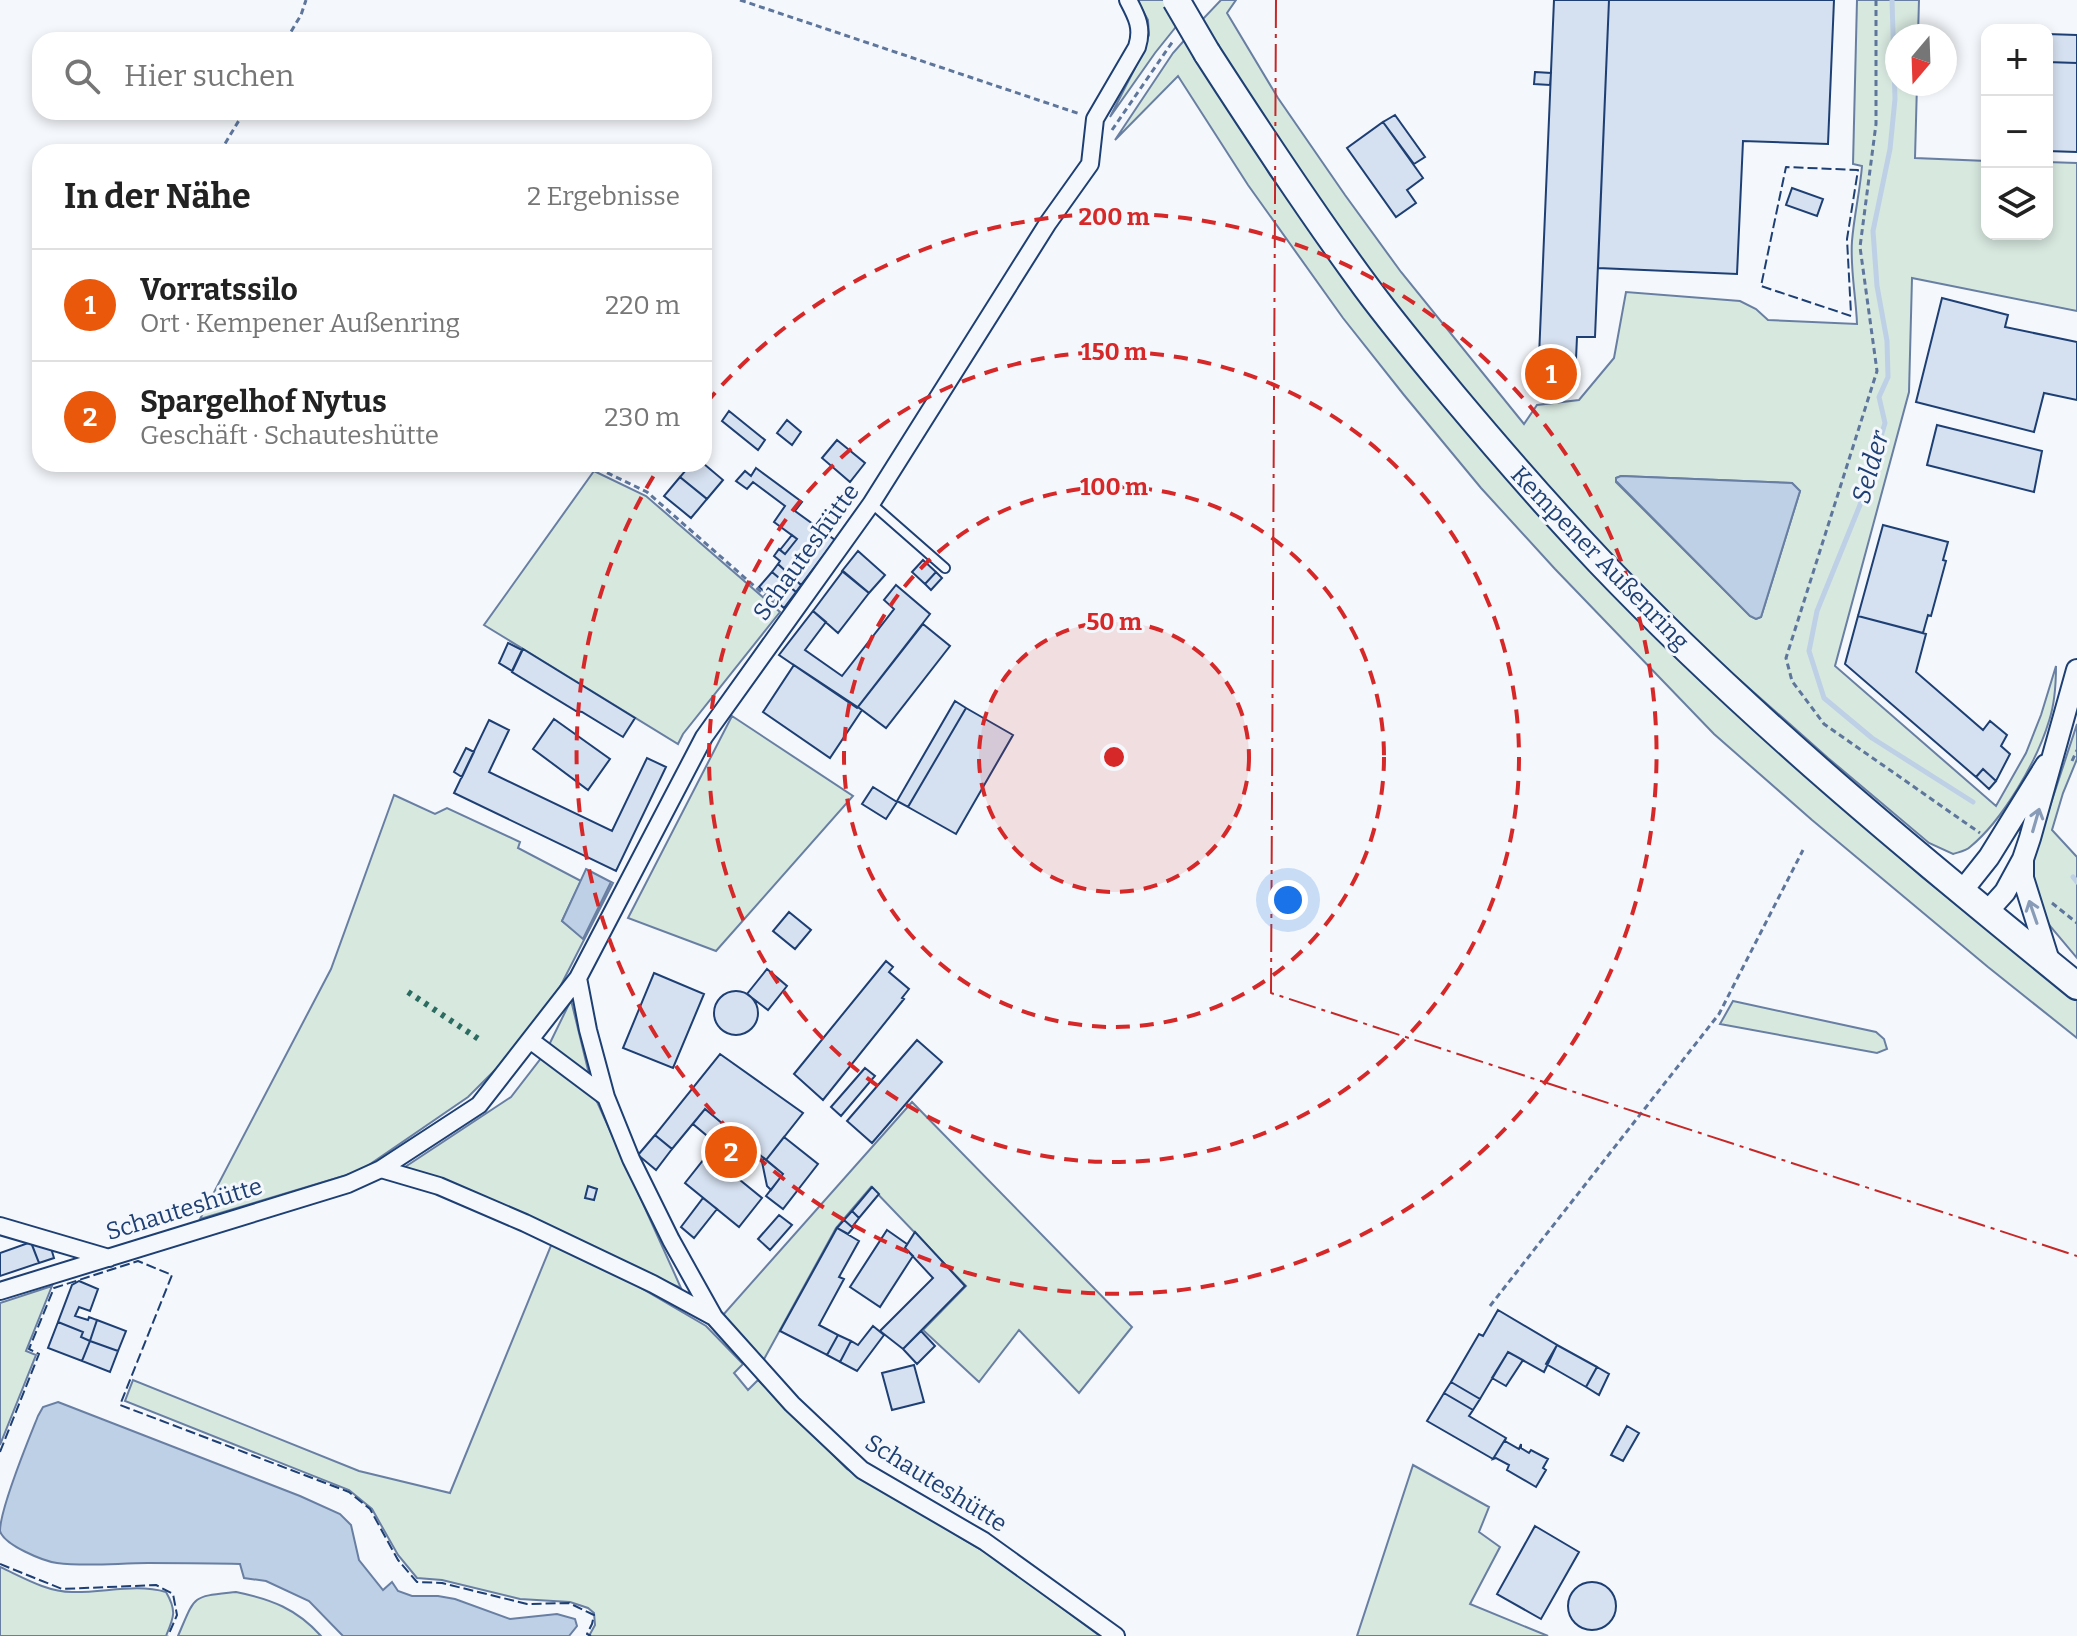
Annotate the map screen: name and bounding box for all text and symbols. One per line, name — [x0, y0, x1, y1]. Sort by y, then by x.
north arrow — [1885, 24, 1957, 96]
map controls — [1981, 24, 2053, 240]
button: + — [1981, 24, 2053, 96]
search box — [32, 32, 712, 120]
icon: search — [60, 54, 104, 98]
text: Hier suchen — [124, 58, 294, 94]
button: − — [1981, 96, 2053, 168]
button: layers — [1981, 168, 2053, 240]
text: In der Nähe — [64, 176, 251, 217]
text: 2 Ergebnisse — [527, 181, 680, 212]
text: 200 m — [1078, 203, 1150, 231]
text: Vorratssilo — [140, 272, 298, 308]
text: 1 — [84, 290, 96, 321]
text: 220 m — [605, 290, 680, 321]
text: Ort · Kempener Außenring — [140, 308, 460, 339]
text: 150 m — [1081, 338, 1147, 366]
pin: 1 — [1525, 344, 1577, 404]
text: Spargelhof Nytus — [140, 384, 387, 420]
text: 2 — [83, 402, 97, 433]
text: 230 m — [604, 402, 680, 433]
text: Geschäft · Schauteshütte — [140, 420, 439, 451]
water label: Selder — [1845, 426, 1896, 507]
street label: Kempener Außenring — [1505, 460, 1695, 656]
text: 100 m — [1080, 473, 1148, 501]
street label: Schauteshütte — [747, 478, 865, 626]
text: 50 m — [1086, 608, 1142, 636]
centre of rings — [1100, 743, 1128, 771]
one-way arrow — [2029, 807, 2044, 833]
your location — [1268, 880, 1308, 920]
one-way arrow — [2025, 900, 2040, 925]
pin: 2 — [705, 1122, 757, 1182]
street label: Schauteshütte — [103, 1172, 265, 1246]
street label: Schauteshütte — [860, 1428, 1012, 1538]

